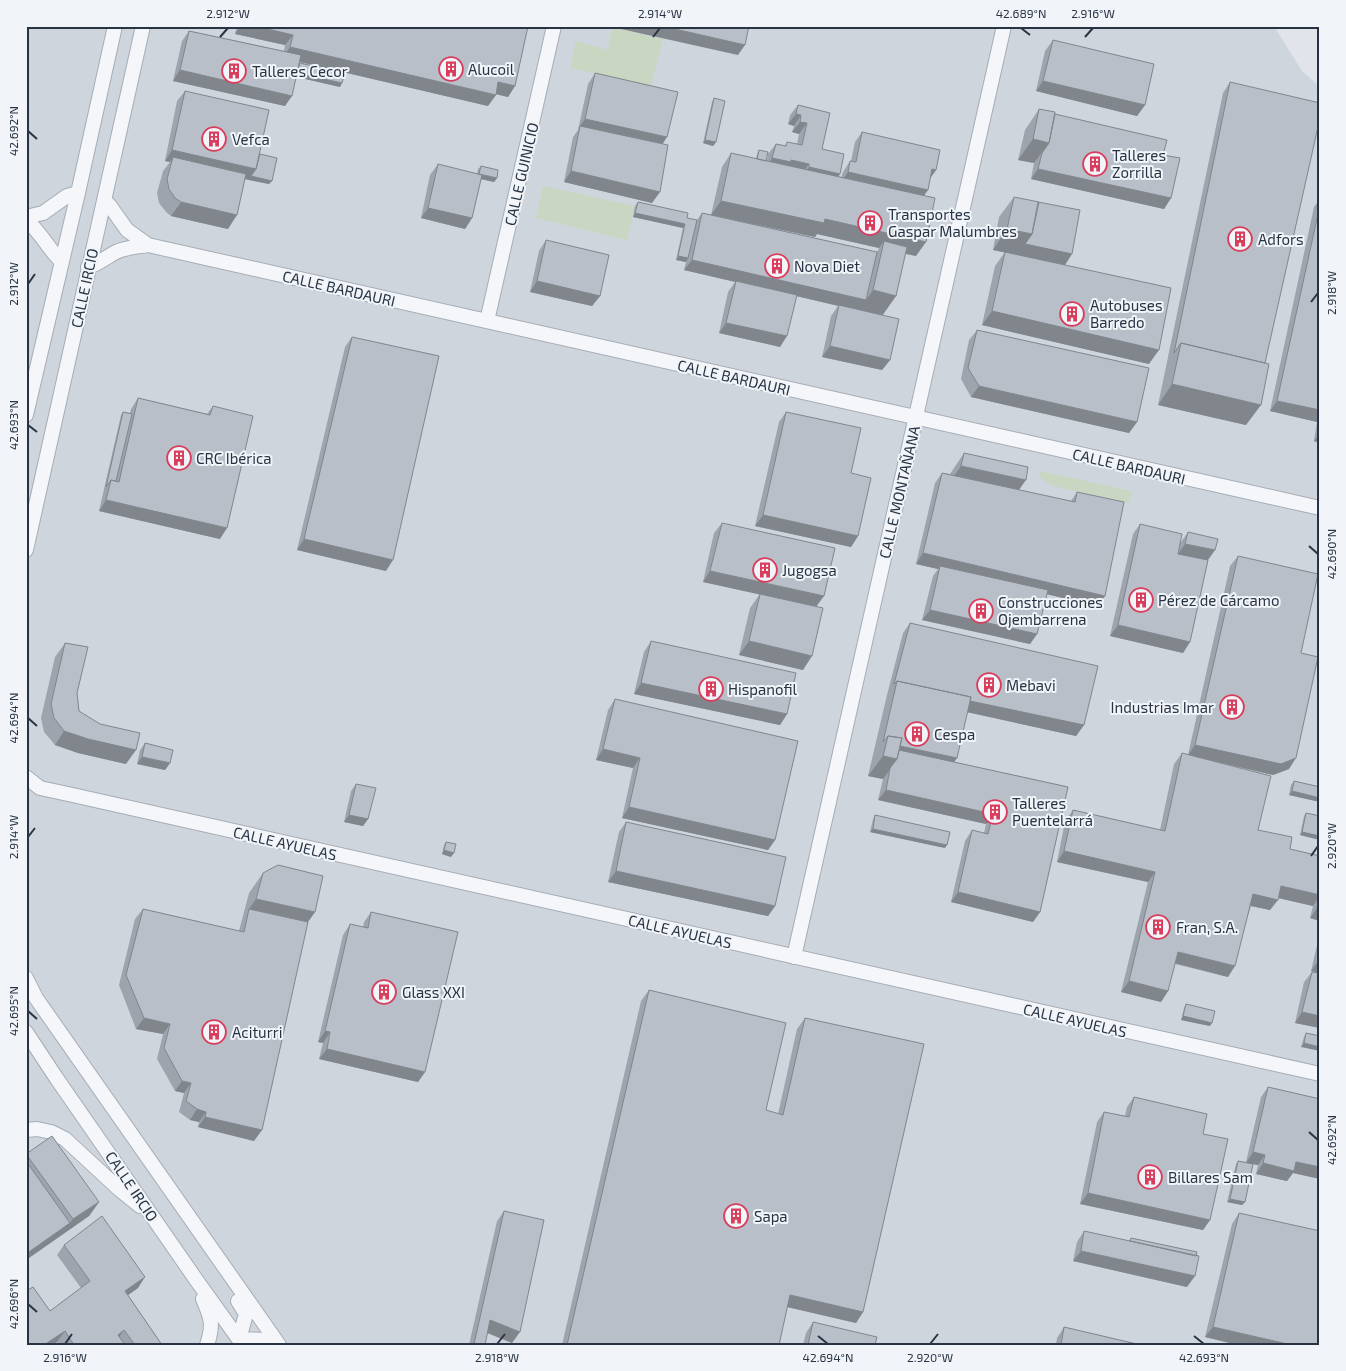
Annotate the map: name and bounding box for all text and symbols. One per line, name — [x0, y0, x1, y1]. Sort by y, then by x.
text: 2.912°W — [206, 6, 250, 20]
text: 2.914°W — [638, 6, 682, 20]
text: 42.689°N — [996, 6, 1046, 20]
text: 2.916°W — [1071, 6, 1115, 20]
building icon: Alucoil — [438, 56, 464, 82]
building icon: Talleres Cecor — [221, 58, 247, 84]
place label: Alucoil — [468, 60, 515, 78]
place label: Talleres Cecor — [252, 62, 348, 80]
text: 42.692°N — [6, 106, 20, 156]
street label: CALLE GUINICIO — [500, 121, 542, 227]
building icon: Vefca — [201, 126, 227, 152]
place label: Vefca — [232, 130, 270, 148]
place label: Talleres Zorrilla — [1112, 146, 1166, 181]
building icon: Talleres Zorrilla — [1082, 151, 1108, 177]
place label: Transportes Gaspar Malumbres — [888, 205, 1017, 240]
building icon: Transportes Gaspar Malumbres — [857, 210, 883, 236]
building icon: Adfors — [1227, 226, 1253, 252]
place label: Adfors — [1258, 230, 1304, 248]
street label: CALLE IRCIO — [67, 247, 101, 329]
building icon: Nova Diet — [764, 253, 790, 279]
place label: Nova Diet — [794, 257, 860, 275]
text: 2.912°W — [6, 262, 20, 306]
street label: CALLE BARDAURI — [281, 266, 397, 310]
text: 2.918°W — [1324, 271, 1338, 315]
place label: Autobuses Barredo — [1090, 296, 1163, 331]
building icon: Autobuses Barredo — [1059, 301, 1085, 327]
street label: CALLE BARDAURI — [676, 355, 792, 399]
text: 42.693°N — [6, 400, 20, 450]
street label: CALLE MONTAÑANA — [875, 423, 923, 560]
street label: CALLE BARDAURI — [1071, 444, 1187, 488]
building icon: CRC Ibérica — [166, 445, 192, 471]
place label: CRC Ibérica — [196, 449, 272, 467]
text: 42.690°N — [1324, 529, 1338, 579]
building icon: Jugogsa — [752, 557, 778, 583]
place label: Jugogsa — [782, 561, 837, 579]
building icon: Pérez de Cárcamo — [1128, 587, 1154, 613]
place label: Pérez de Cárcamo — [1158, 591, 1280, 609]
place label: Construcciones Ojembarrena — [998, 593, 1103, 629]
building icon: Construcciones Ojembarrena — [968, 598, 994, 624]
building icon: Mebavi — [976, 672, 1002, 698]
building icon: Hispanofil — [698, 676, 724, 702]
place label: Mebavi — [1006, 676, 1056, 694]
place label: Hispanofil — [728, 680, 798, 698]
text: 42.694°N — [6, 693, 20, 743]
building icon: Industrias Imar — [1219, 694, 1245, 720]
place label: Industrias Imar — [1111, 698, 1214, 716]
building icon: Cespa — [904, 721, 930, 747]
place label: Cespa — [934, 725, 975, 743]
place label: Talleres Puentelarrá — [1012, 794, 1093, 829]
building icon: Talleres Puentelarrá — [982, 799, 1008, 825]
text: 2.914°W — [6, 815, 20, 859]
street label: CALLE AYUELAS — [232, 822, 338, 864]
text: 2.920°W — [1324, 823, 1338, 869]
street label: CALLE AYUELAS — [627, 910, 733, 952]
building icon: Fran, S.A. — [1145, 914, 1171, 940]
place label: Fran, S.A. — [1176, 918, 1238, 936]
building icon: Glass XXI — [371, 979, 397, 1005]
place label: Glass XXI — [402, 983, 465, 1001]
text: 42.695°N — [6, 986, 20, 1036]
street label: CALLE AYUELAS — [1022, 999, 1128, 1041]
building icon: Aciturri — [201, 1019, 227, 1045]
place label: Aciturri — [232, 1023, 282, 1041]
text: 42.692°N — [1324, 1115, 1338, 1165]
street label: CALLE IRCIO — [102, 1147, 162, 1225]
building icon: Billares Sam — [1137, 1164, 1163, 1190]
place label: Billares Sam — [1168, 1168, 1253, 1186]
building icon: Sapa — [723, 1203, 749, 1229]
place label: Sapa — [754, 1207, 788, 1225]
text: 42.696°N — [6, 1279, 20, 1329]
text: 2.916°W — [43, 1350, 87, 1364]
text: 2.918°W — [475, 1350, 519, 1364]
text: 42.694°N — [803, 1350, 853, 1364]
text: 2.920°W — [907, 1350, 953, 1364]
text: 42.693°N — [1179, 1350, 1229, 1364]

